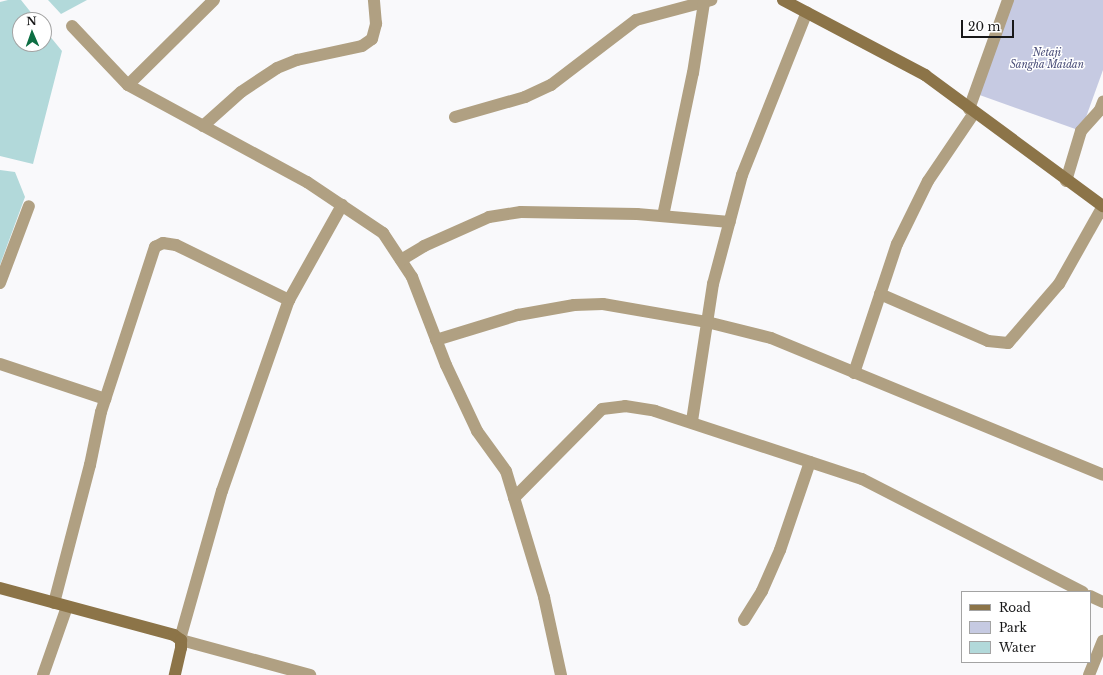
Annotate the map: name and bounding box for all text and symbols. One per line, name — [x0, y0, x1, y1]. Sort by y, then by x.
north arrow — [12, 12, 52, 52]
scale bar — [963, 12, 1016, 38]
text: N — [26, 14, 37, 28]
text: 20 m — [968, 19, 1000, 34]
park label: Netaji Sangha Maidan — [1010, 46, 1084, 70]
legend — [961, 591, 1091, 663]
text: Road — [999, 600, 1031, 615]
text: Park — [999, 620, 1027, 635]
text: Water — [999, 640, 1036, 655]

